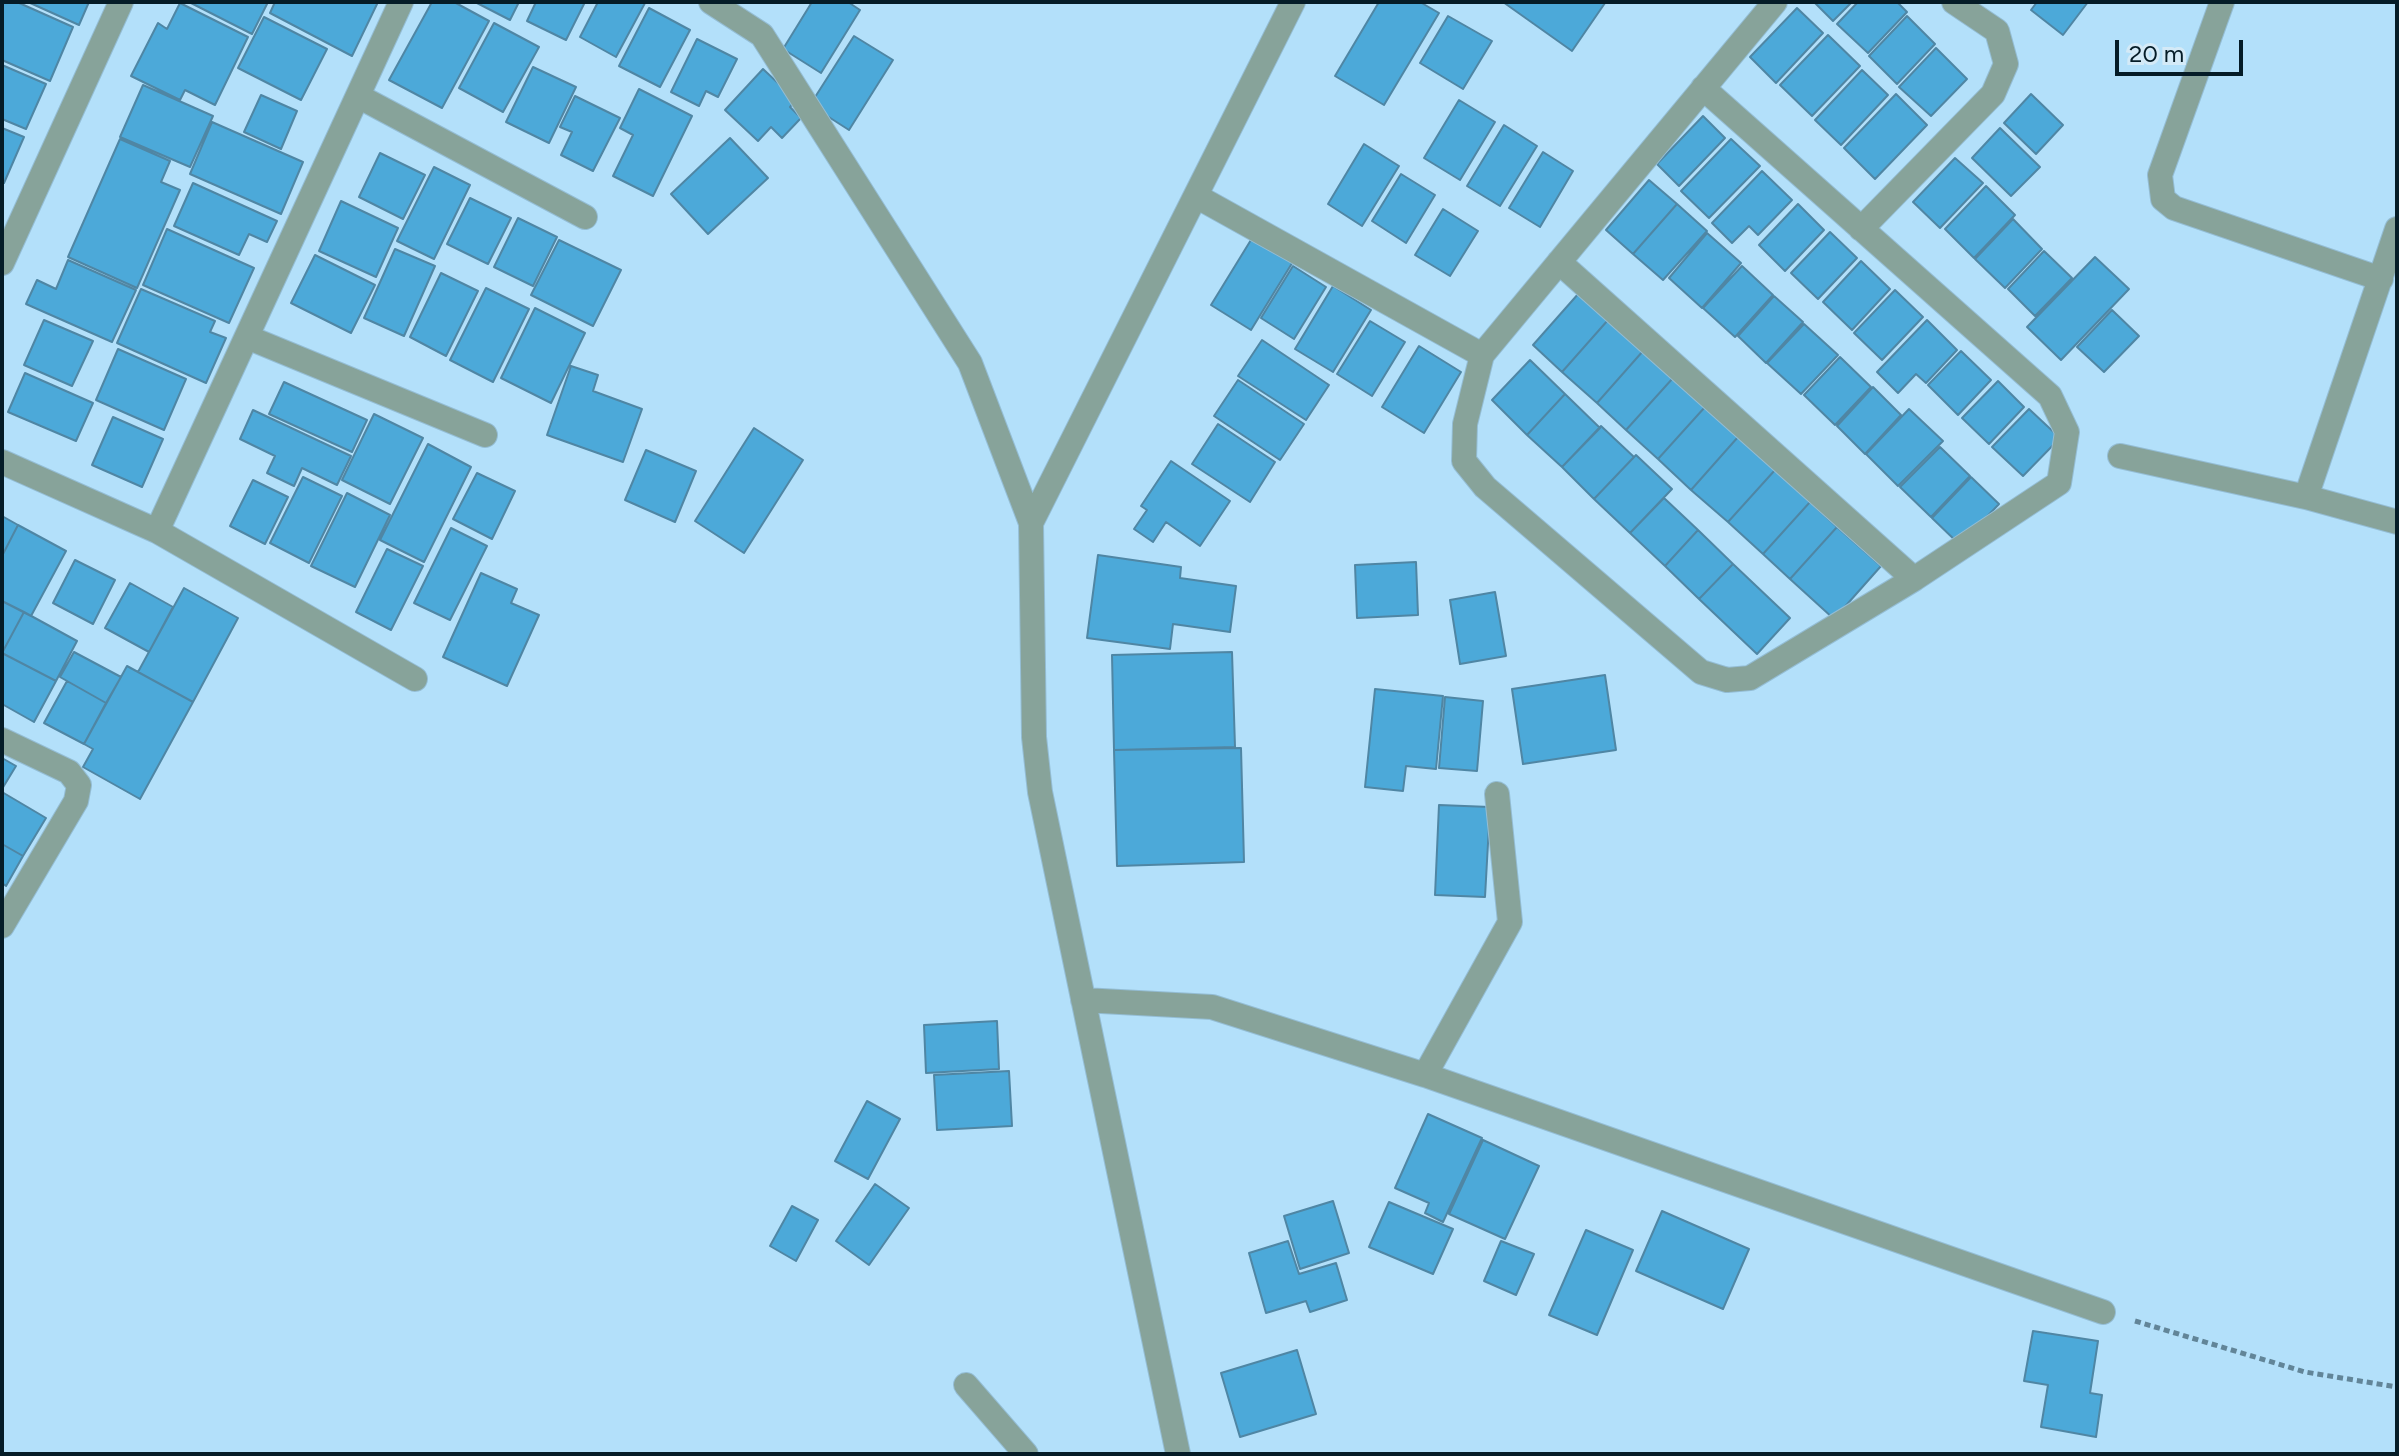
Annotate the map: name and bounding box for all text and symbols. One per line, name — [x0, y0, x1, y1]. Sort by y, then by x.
scale bar — [2119, 24, 2247, 74]
text: 20 m — [2129, 39, 2184, 68]

